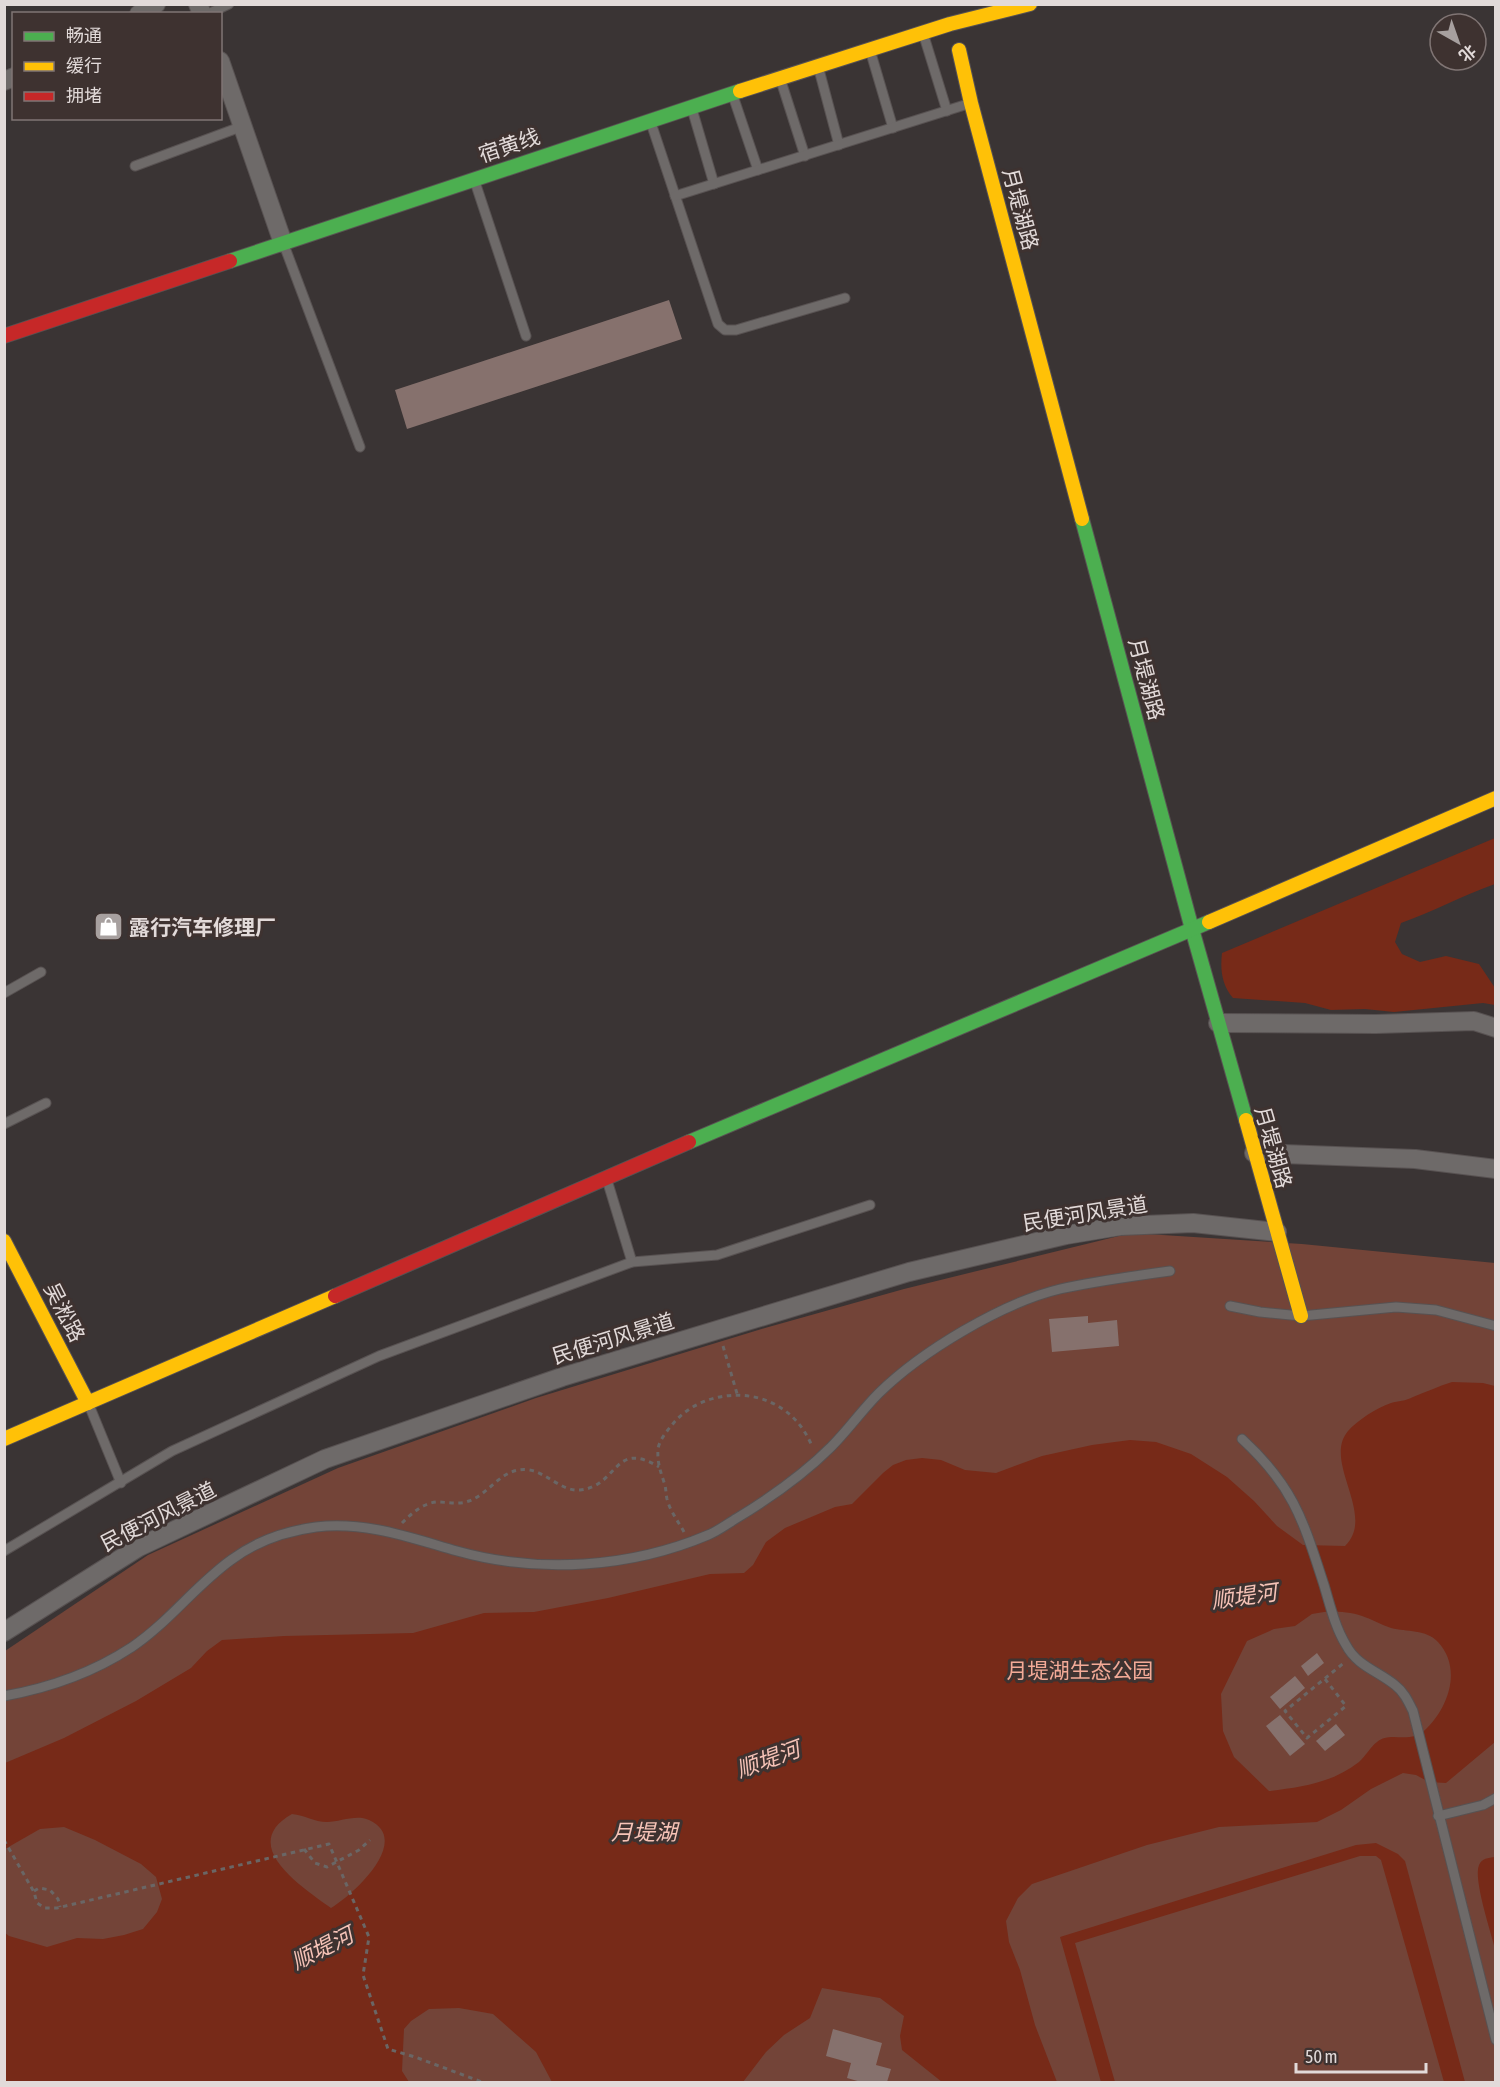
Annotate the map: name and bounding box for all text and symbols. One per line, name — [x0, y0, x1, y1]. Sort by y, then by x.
legend — [12, 12, 222, 120]
north arrow — [1428, 12, 1488, 72]
text: 畅通 — [66, 25, 102, 46]
text: 北 — [1456, 41, 1480, 66]
text: 缓行 — [66, 55, 102, 76]
text: 拥堵 — [66, 85, 102, 106]
street label: 宿黄线 — [475, 123, 543, 167]
street label: 月堤湖路 — [999, 165, 1043, 253]
street label: 月堤湖路 — [1125, 635, 1169, 723]
shop icon: 露行汽车修理厂 — [92, 911, 124, 943]
place label: 露行汽车修理厂 — [129, 915, 276, 939]
street label: 月堤湖路 — [1251, 1103, 1297, 1191]
street label: 民便河风景道 — [1021, 1191, 1149, 1235]
street label: 吴淞路 — [40, 1278, 90, 1346]
street label: 民便河风景道 — [549, 1308, 677, 1368]
street label: 民便河风景道 — [96, 1477, 220, 1555]
water label: 顺堤河 — [1210, 1578, 1282, 1613]
park label: 月堤湖生态公园 — [1007, 1658, 1154, 1682]
water label: 顺堤河 — [733, 1734, 807, 1783]
water label: 月堤湖 — [611, 1819, 680, 1845]
water label: 顺堤河 — [287, 1920, 361, 1975]
scale bar — [1296, 2036, 1426, 2074]
text: 50 m — [1305, 2046, 1337, 2067]

